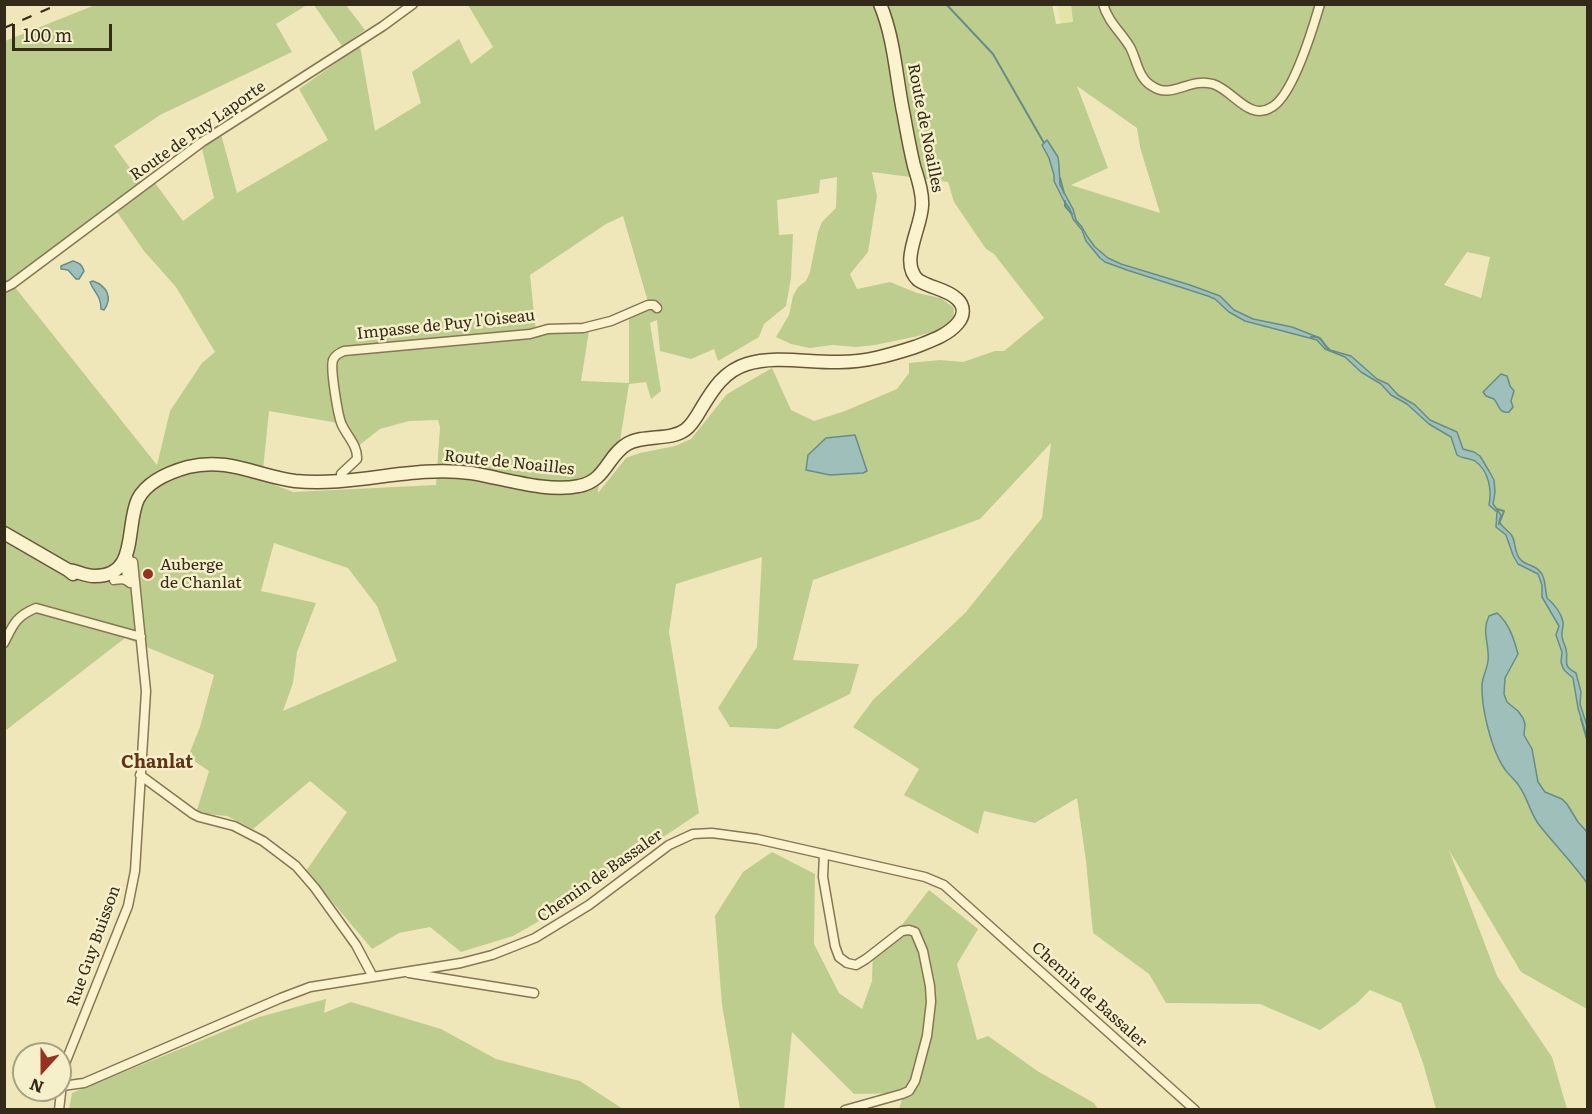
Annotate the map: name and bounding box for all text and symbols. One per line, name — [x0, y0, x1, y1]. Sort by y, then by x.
scale bar — [15, 12, 116, 50]
text: 100 m — [23, 21, 72, 48]
street label: Route de Noailles — [903, 62, 947, 194]
street label: Route de Puy Laporte — [127, 77, 269, 185]
street label: Impasse de Puy l'Oiseau — [356, 306, 536, 344]
street label: Route de Noailles — [443, 447, 575, 479]
place label: Auberge de Chanlat — [160, 555, 242, 593]
marker: Auberge de Chanlat — [141, 567, 155, 581]
district label: Chanlat — [121, 752, 193, 774]
street label: Chemin de Bassaler — [534, 826, 666, 926]
street label: Rue Guy Buisson — [63, 883, 125, 1009]
street label: Chemin de Bassaler — [1027, 938, 1151, 1052]
north arrow — [12, 1042, 72, 1102]
text: N — [26, 1073, 47, 1101]

